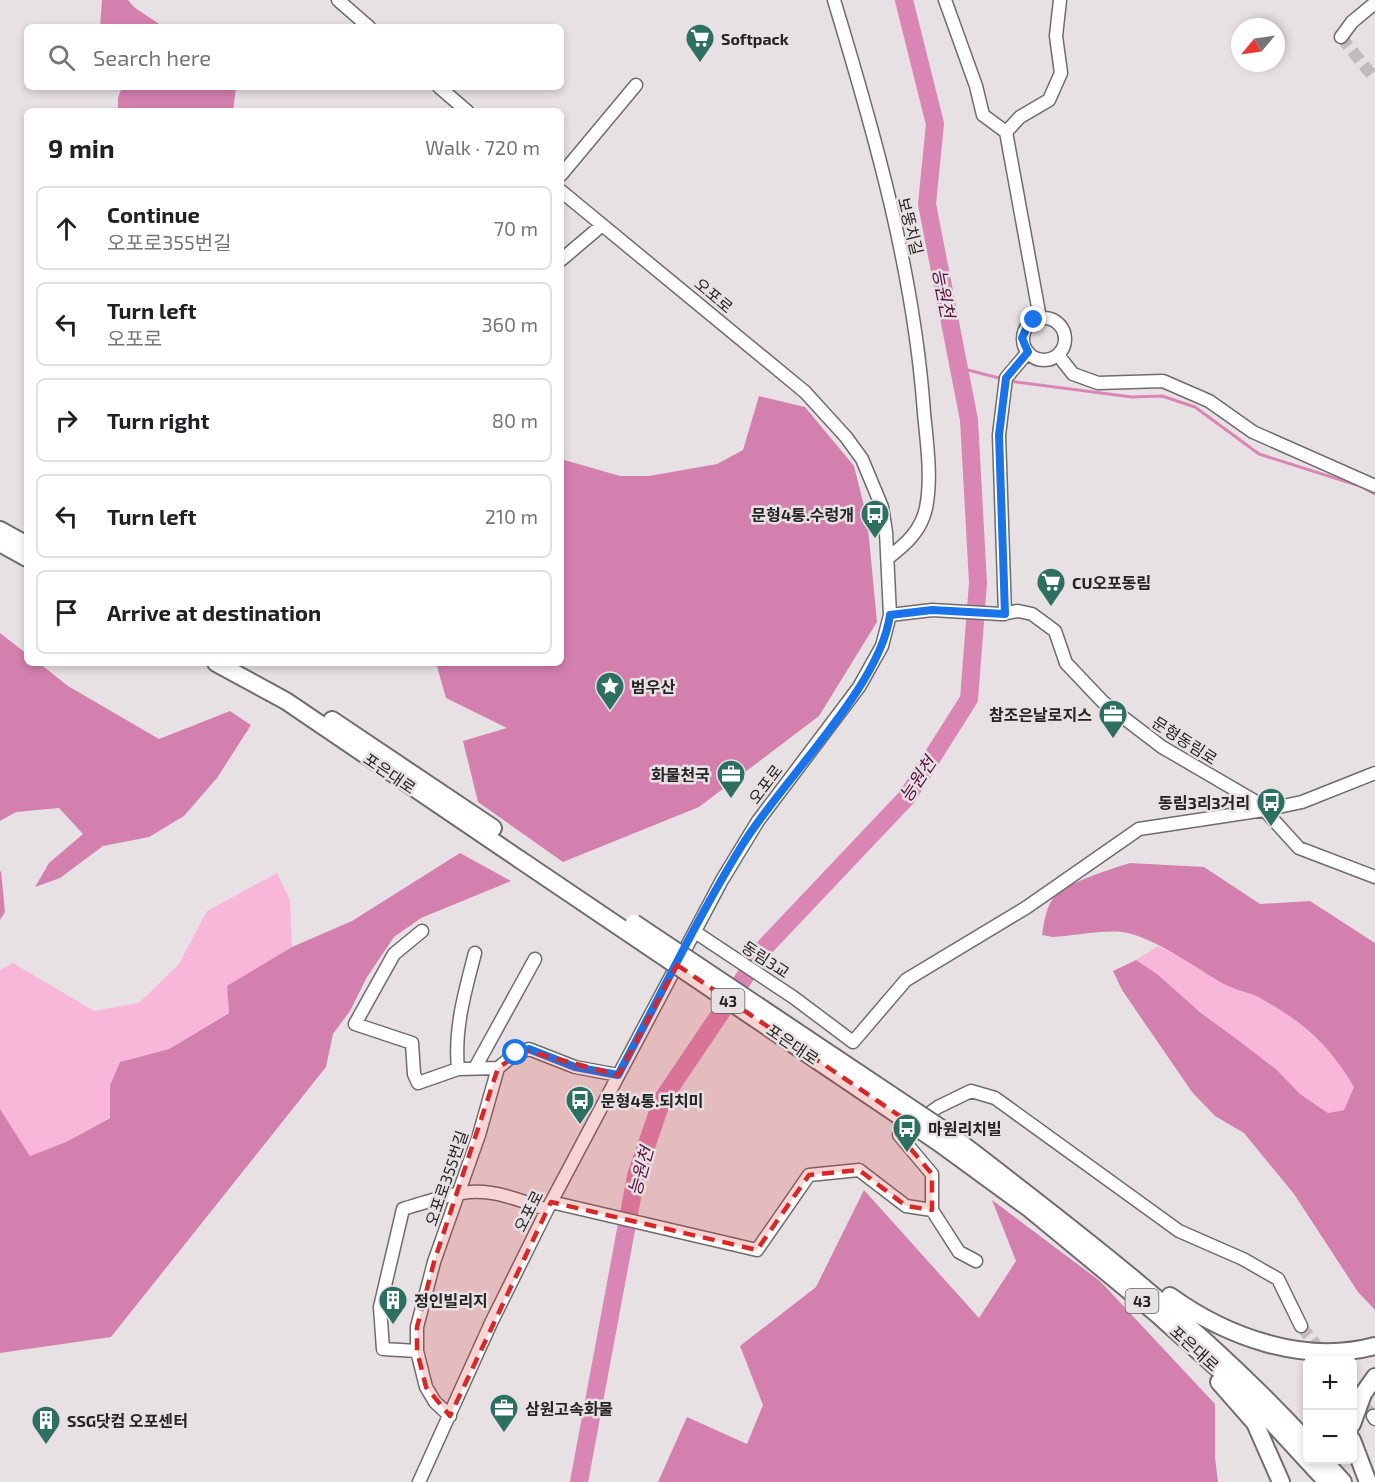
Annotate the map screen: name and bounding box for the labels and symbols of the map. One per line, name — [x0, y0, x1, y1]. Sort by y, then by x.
north arrow — [1231, 18, 1285, 72]
supermarket icon: Softpack — [684, 22, 716, 64]
place label: Softpack — [721, 29, 789, 48]
street label: 보뚱치길 — [895, 195, 927, 257]
water label: 능원천 — [928, 267, 960, 322]
street label: 오포로 — [691, 274, 737, 317]
route end — [1020, 306, 1046, 332]
bus stop icon: 문형4통.수렁개 — [859, 498, 891, 540]
place label: 문형4통.수렁개 — [752, 505, 854, 524]
supermarket icon: CU오포동림 — [1035, 566, 1067, 608]
place label: CU오포동림 — [1072, 573, 1151, 592]
place icon: 범우산 — [594, 670, 626, 712]
place label: 범우산 — [631, 677, 675, 696]
office icon: 참조은날로지스 — [1097, 698, 1129, 740]
place label: 참조은날로지스 — [989, 705, 1092, 724]
street label: 문형동림로 — [1149, 712, 1221, 768]
street label: 포은대로 — [360, 749, 420, 797]
water label: 능원천 — [894, 750, 941, 806]
office icon: 화물천국 — [715, 758, 747, 800]
street label: 오포로 — [744, 760, 786, 807]
place label: 화물천국 — [651, 765, 710, 784]
bus stop icon: 동림3리3거리 — [1255, 786, 1287, 828]
place label: 동림3리3거리 — [1158, 793, 1250, 812]
street label: 동림3교 — [739, 937, 793, 981]
road number: 43 — [712, 989, 744, 1013]
street label: 포은대로 — [763, 1020, 823, 1068]
route start — [502, 1039, 528, 1065]
bus stop icon: 문형4통.되치미 — [564, 1084, 596, 1126]
place label: 문형4통.되치미 — [601, 1091, 703, 1110]
bus stop icon: 마원리치빌 — [891, 1112, 923, 1154]
place label: 마원리치빌 — [928, 1119, 1002, 1138]
street label: 오포로355번길 — [421, 1128, 471, 1228]
water label: 능원천 — [623, 1142, 658, 1198]
street label: 오포로 — [510, 1187, 547, 1235]
building icon: 정인빌리지 — [377, 1284, 409, 1326]
road number: 43 — [1126, 1289, 1158, 1313]
place label: 정인빌리지 — [414, 1291, 488, 1310]
street label: 포은대로 — [1167, 1321, 1223, 1375]
office icon: 삼원고속화물 — [488, 1392, 520, 1434]
place label: 삼원고속화물 — [525, 1399, 613, 1418]
building icon: SSG닷컴 오포센터 — [30, 1404, 62, 1446]
place label: SSG닷컴 오포센터 — [67, 1411, 188, 1430]

